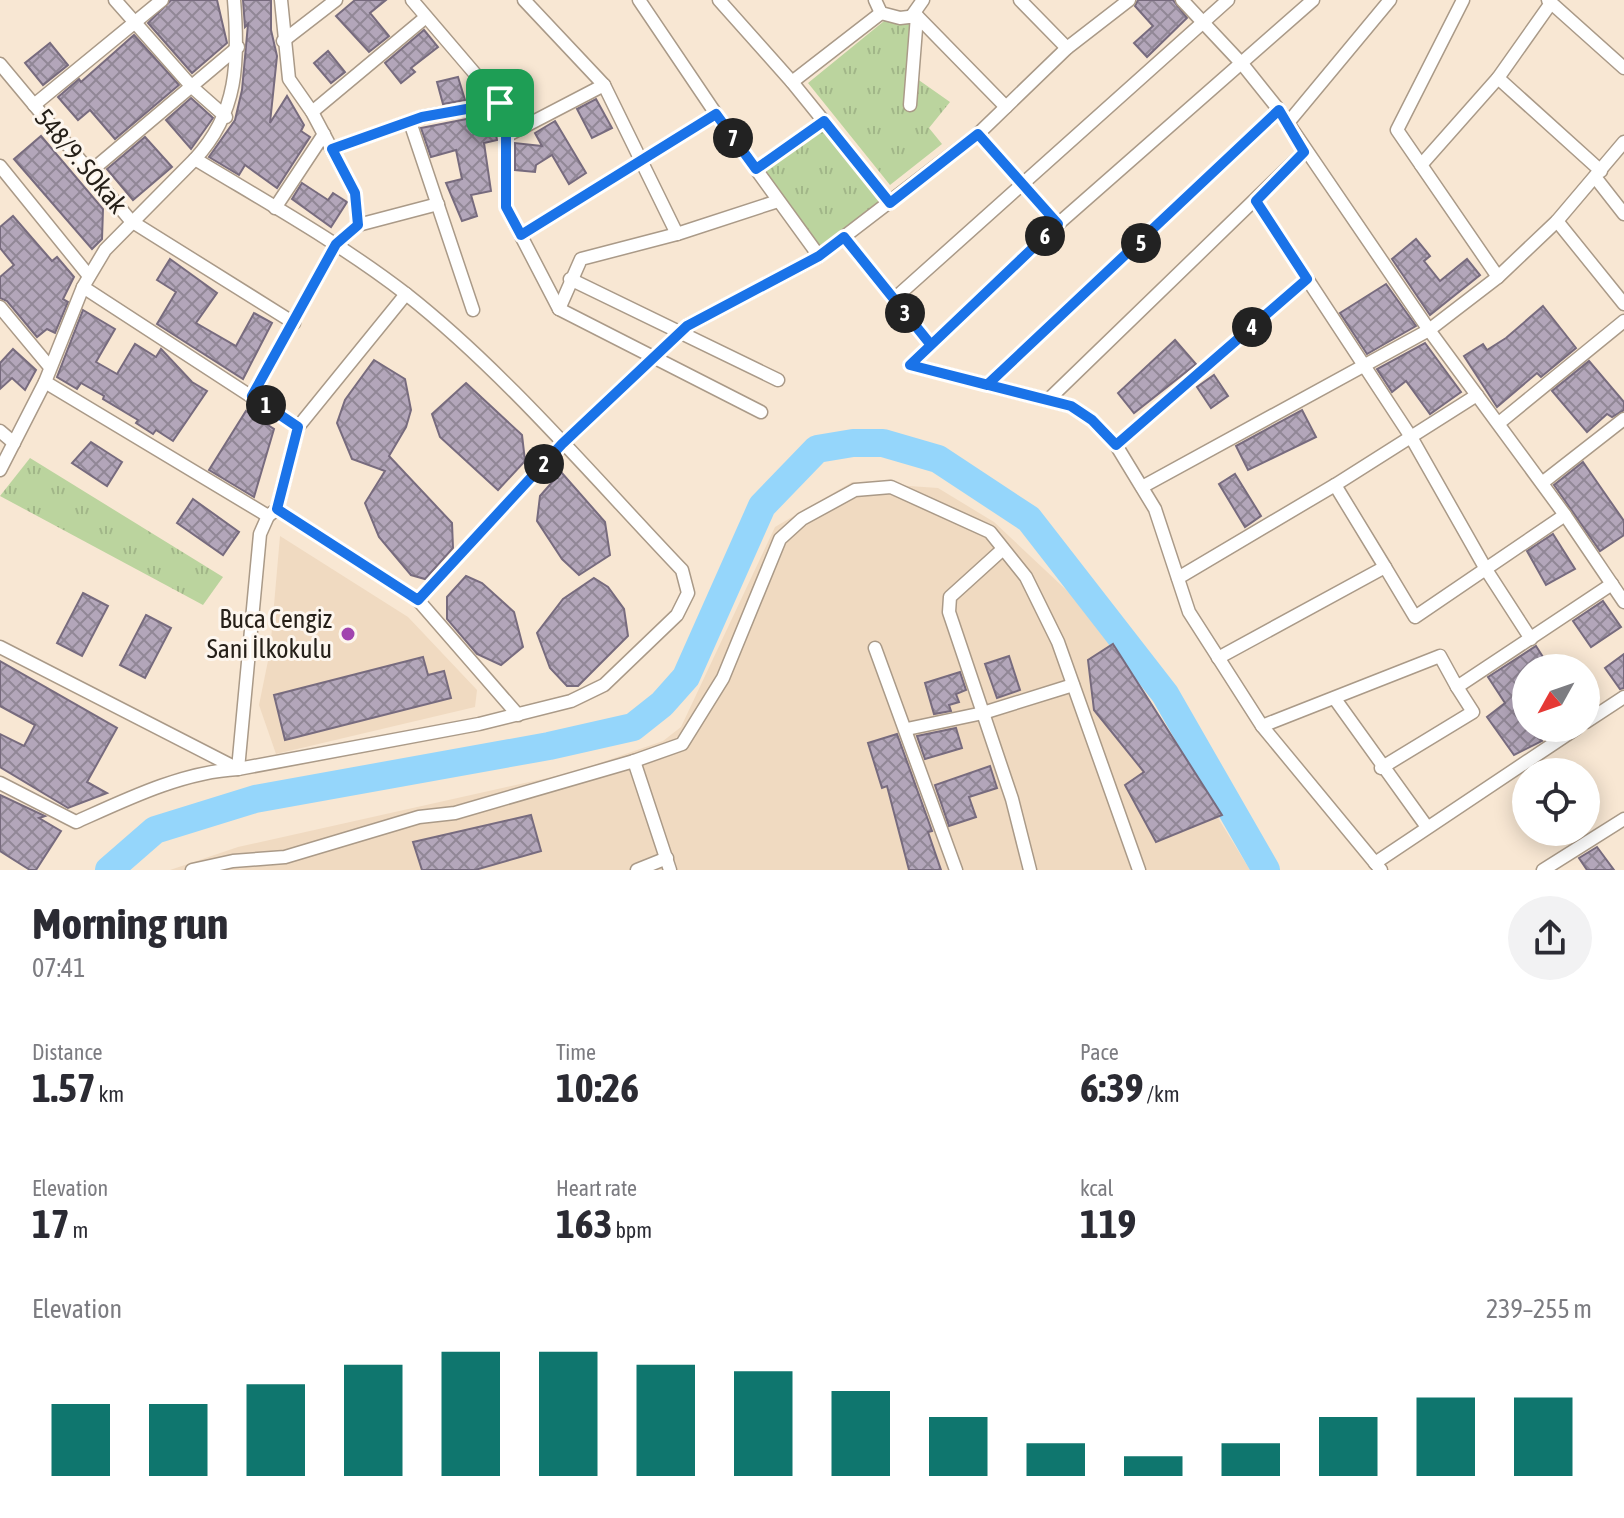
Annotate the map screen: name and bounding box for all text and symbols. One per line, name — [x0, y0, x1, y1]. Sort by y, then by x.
pin — [466, 69, 534, 137]
icon: arrive — [478, 81, 522, 125]
street label: 548/9. SOkak — [29, 103, 133, 219]
pin: 7 — [713, 118, 753, 158]
text: 7 — [728, 125, 738, 151]
pin: 6 — [1025, 216, 1065, 256]
text: 6 — [1040, 223, 1050, 249]
pin: 5 — [1121, 223, 1161, 263]
text: 5 — [1136, 230, 1146, 256]
pin: 3 — [885, 293, 925, 333]
text: 3 — [900, 300, 910, 326]
pin: 4 — [1232, 307, 1272, 347]
text: 4 — [1247, 314, 1257, 340]
pin: 1 — [246, 385, 286, 425]
text: 1 — [261, 392, 271, 418]
pin: 2 — [524, 444, 564, 484]
text: 2 — [539, 451, 549, 477]
place label: Buca Cengiz Sani İlkokulu — [207, 604, 332, 664]
marker: Buca Cengiz Sani İlkokulu — [339, 625, 357, 643]
north arrow — [1512, 654, 1600, 742]
map controls — [1512, 654, 1600, 846]
button: locate — [1512, 758, 1600, 846]
button: share — [1508, 896, 1592, 980]
text: Morning run — [32, 898, 228, 948]
text: 07:41 — [32, 953, 86, 983]
text: Distance — [32, 1039, 103, 1065]
text: Time — [556, 1039, 596, 1065]
text: Pace — [1080, 1039, 1119, 1065]
text: 1.57 — [32, 1065, 96, 1110]
text: 10:26 — [556, 1065, 639, 1110]
text: 6:39 — [1080, 1065, 1144, 1110]
text: km — [96, 1081, 124, 1107]
text: /km — [1144, 1081, 1180, 1107]
text: Elevation — [32, 1175, 108, 1201]
text: Heart rate — [556, 1175, 637, 1201]
text: kcal — [1080, 1175, 1113, 1201]
text: 17 — [32, 1201, 70, 1246]
text: 163 — [556, 1201, 612, 1246]
text: 119 — [1080, 1201, 1136, 1246]
text: m — [70, 1217, 88, 1243]
text: bpm — [612, 1217, 652, 1243]
text: Elevation — [32, 1294, 122, 1324]
text: 239–255 m — [1486, 1294, 1592, 1324]

